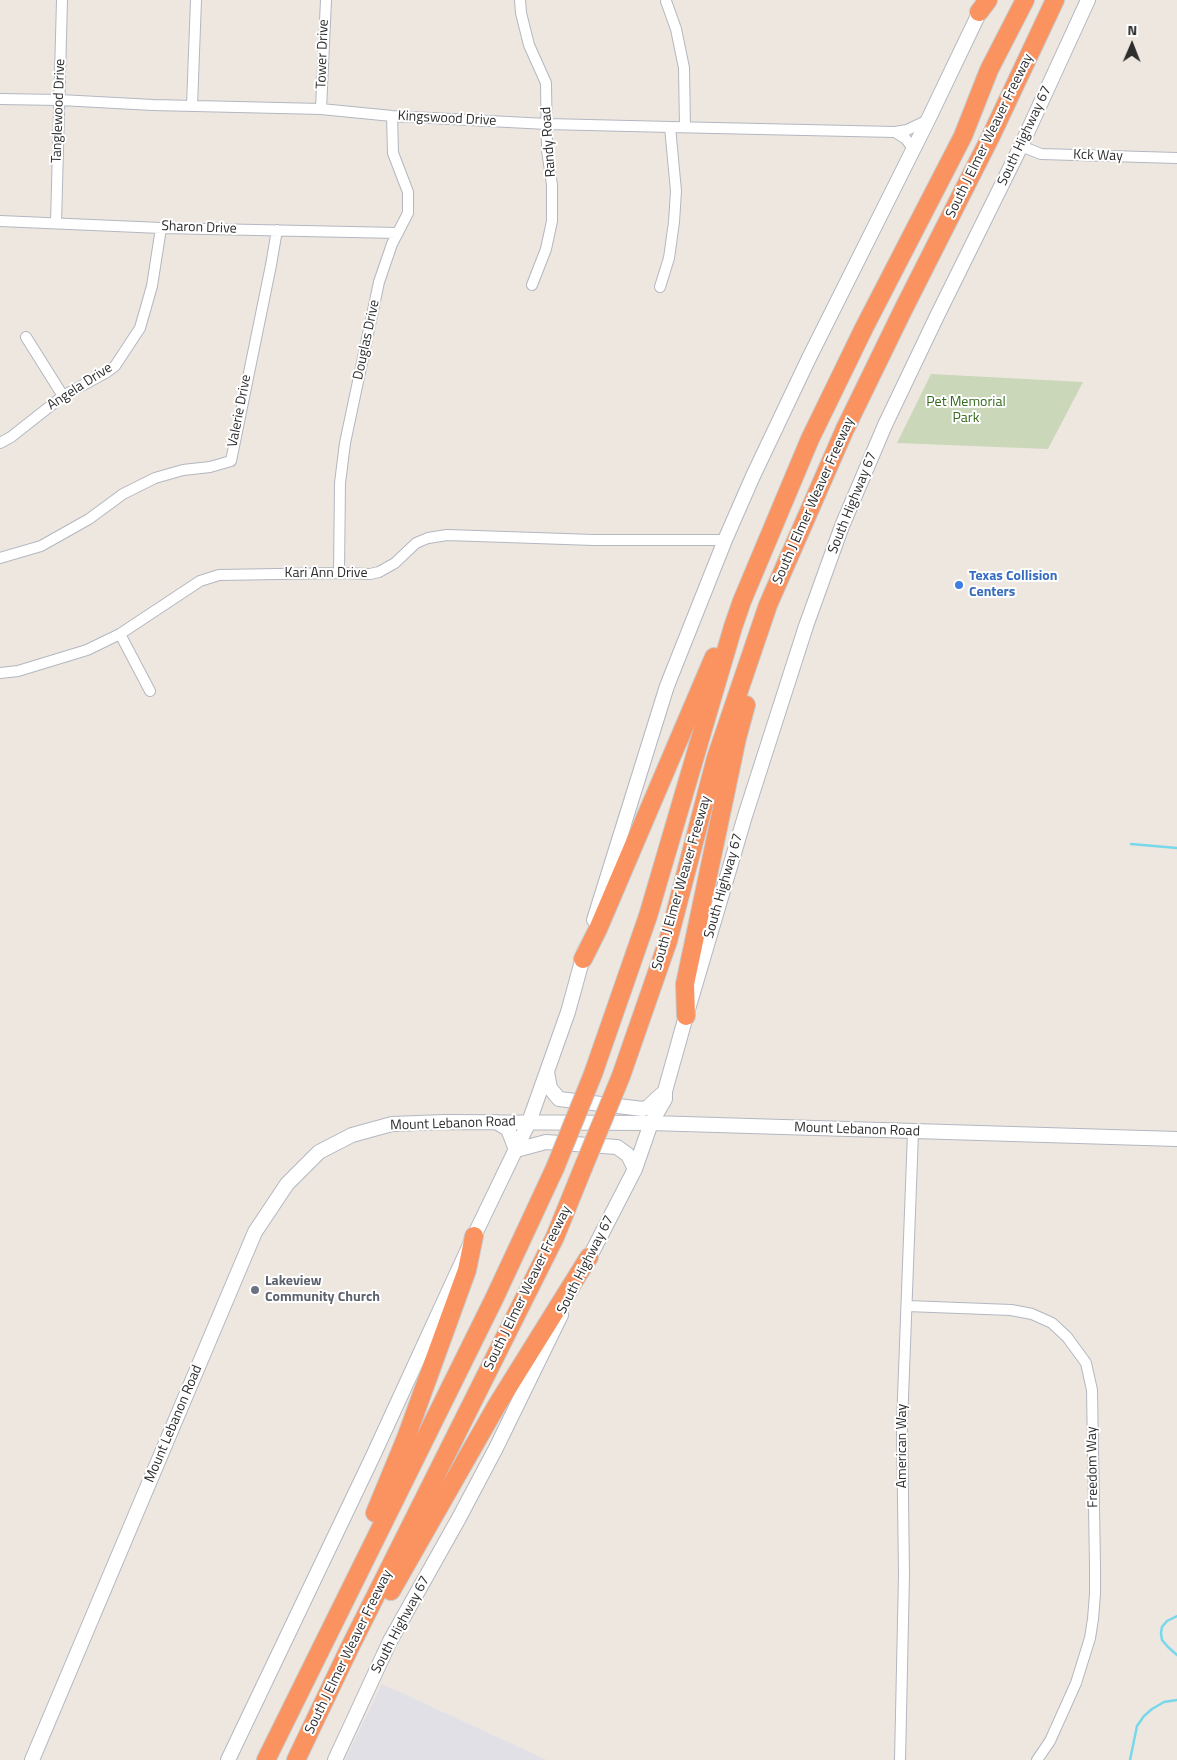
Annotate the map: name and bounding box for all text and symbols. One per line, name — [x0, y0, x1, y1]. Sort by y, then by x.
street label: Tower Drive — [313, 19, 333, 89]
text: N — [1127, 19, 1137, 40]
north arrow — [1107, 20, 1157, 70]
street label: South J Elmer Weaver Freeway — [943, 51, 1037, 221]
street label: Tanglewood Drive — [49, 58, 69, 164]
street label: South Highway 67 — [995, 83, 1055, 189]
street label: Randy Road — [538, 106, 560, 178]
street label: Kingswood Drive — [397, 108, 497, 130]
street label: Kck Way — [1073, 147, 1123, 165]
street label: Sharon Drive — [161, 218, 237, 238]
street label: Douglas Drive — [350, 298, 384, 382]
street label: Angela Drive — [44, 360, 116, 414]
street label: Valerie Drive — [225, 373, 255, 449]
park label: Pet Memorial Park — [926, 395, 1006, 428]
street label: South J Elmer Weaver Freeway — [770, 415, 858, 587]
street label: South Highway 67 — [825, 450, 881, 556]
street label: Kari Ann Drive — [284, 566, 368, 582]
place label: Texas Collision Centers — [969, 569, 1058, 602]
marker: Texas Collision Centers — [953, 579, 965, 591]
street label: South J Elmer Weaver Freeway — [649, 794, 715, 972]
street label: South Highway 67 — [701, 832, 747, 940]
street label: Mount Lebanon Road — [390, 1113, 516, 1135]
street label: Mount Lebanon Road — [794, 1119, 920, 1141]
street label: South J Elmer Weaver Freeway — [481, 1203, 575, 1373]
street label: South Highway 67 — [554, 1213, 618, 1317]
place label: Lakeview Community Church — [265, 1274, 380, 1306]
marker: Lakeview Community Church — [249, 1284, 261, 1296]
street label: Mount Lebanon Road — [142, 1363, 206, 1485]
street label: American Way — [895, 1404, 911, 1488]
street label: Freedom Way — [1084, 1426, 1102, 1508]
street label: South J Elmer Weaver Freeway — [302, 1567, 396, 1737]
street label: South Highway 67 — [368, 1573, 434, 1677]

